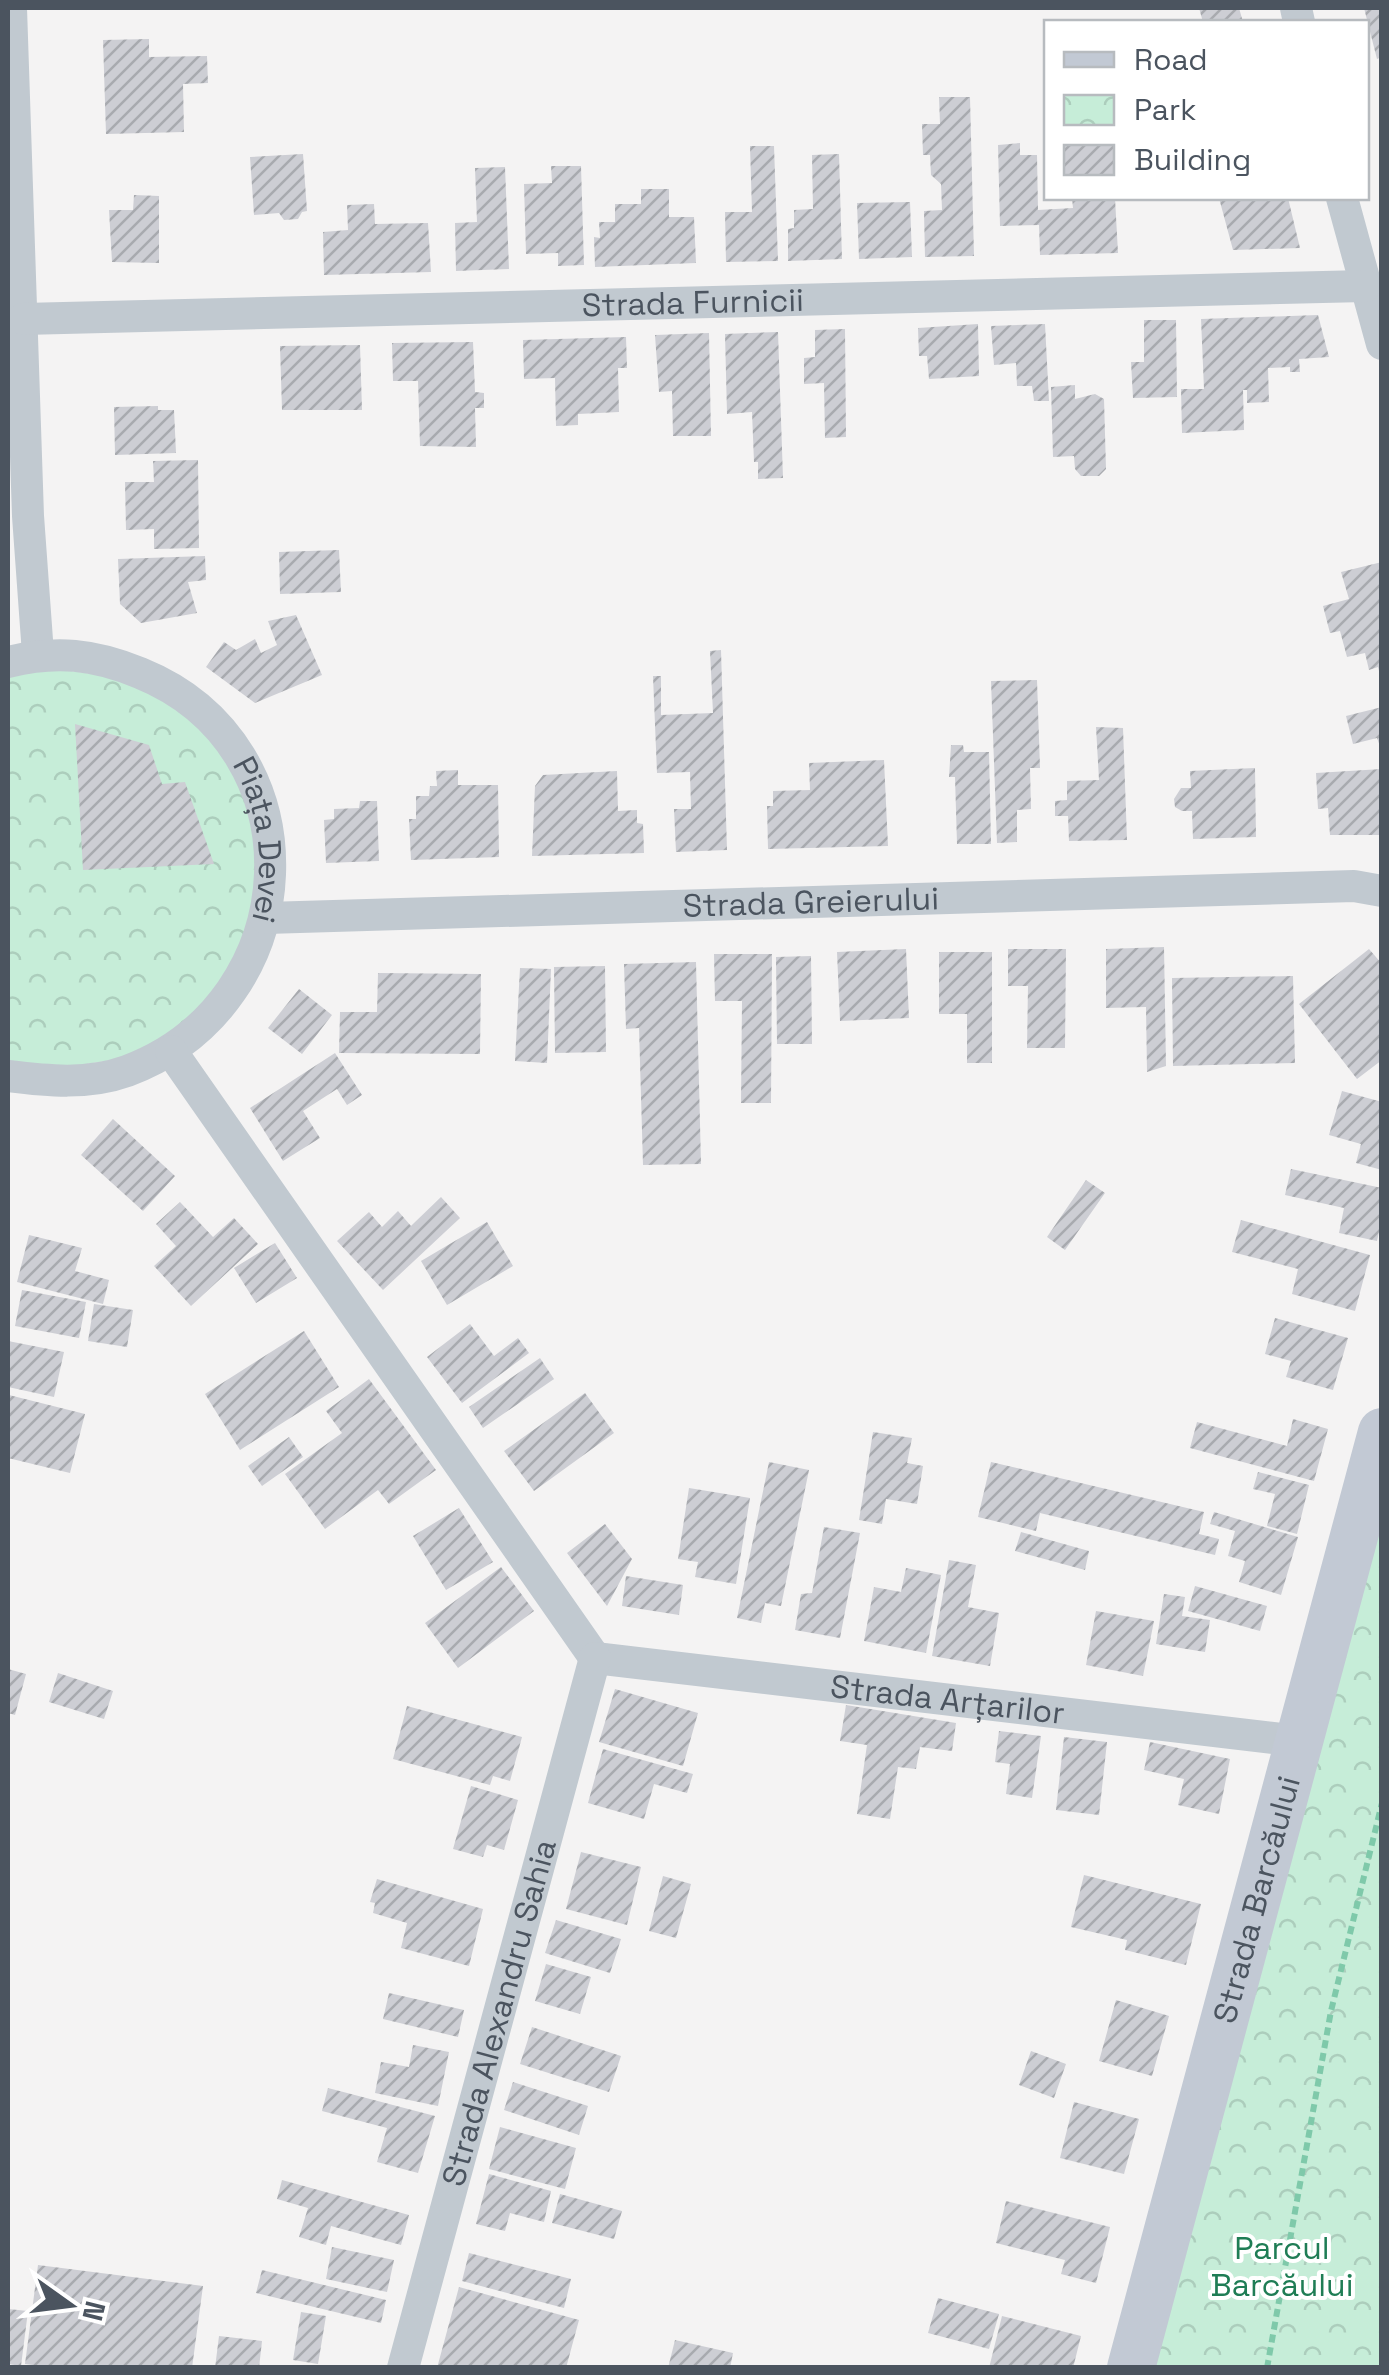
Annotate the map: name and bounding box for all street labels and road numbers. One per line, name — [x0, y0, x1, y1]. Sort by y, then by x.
street label: Strada Furnicii — [581, 280, 804, 325]
street label: Piața Devei — [224, 750, 290, 927]
street label: Strada Greierului — [682, 878, 940, 926]
street label: Strada Arțarilor — [828, 1666, 1067, 1733]
street label: Strada Barcăului — [1204, 1772, 1309, 2027]
street label: Strada Alexandru Sahia — [433, 1835, 565, 2191]

